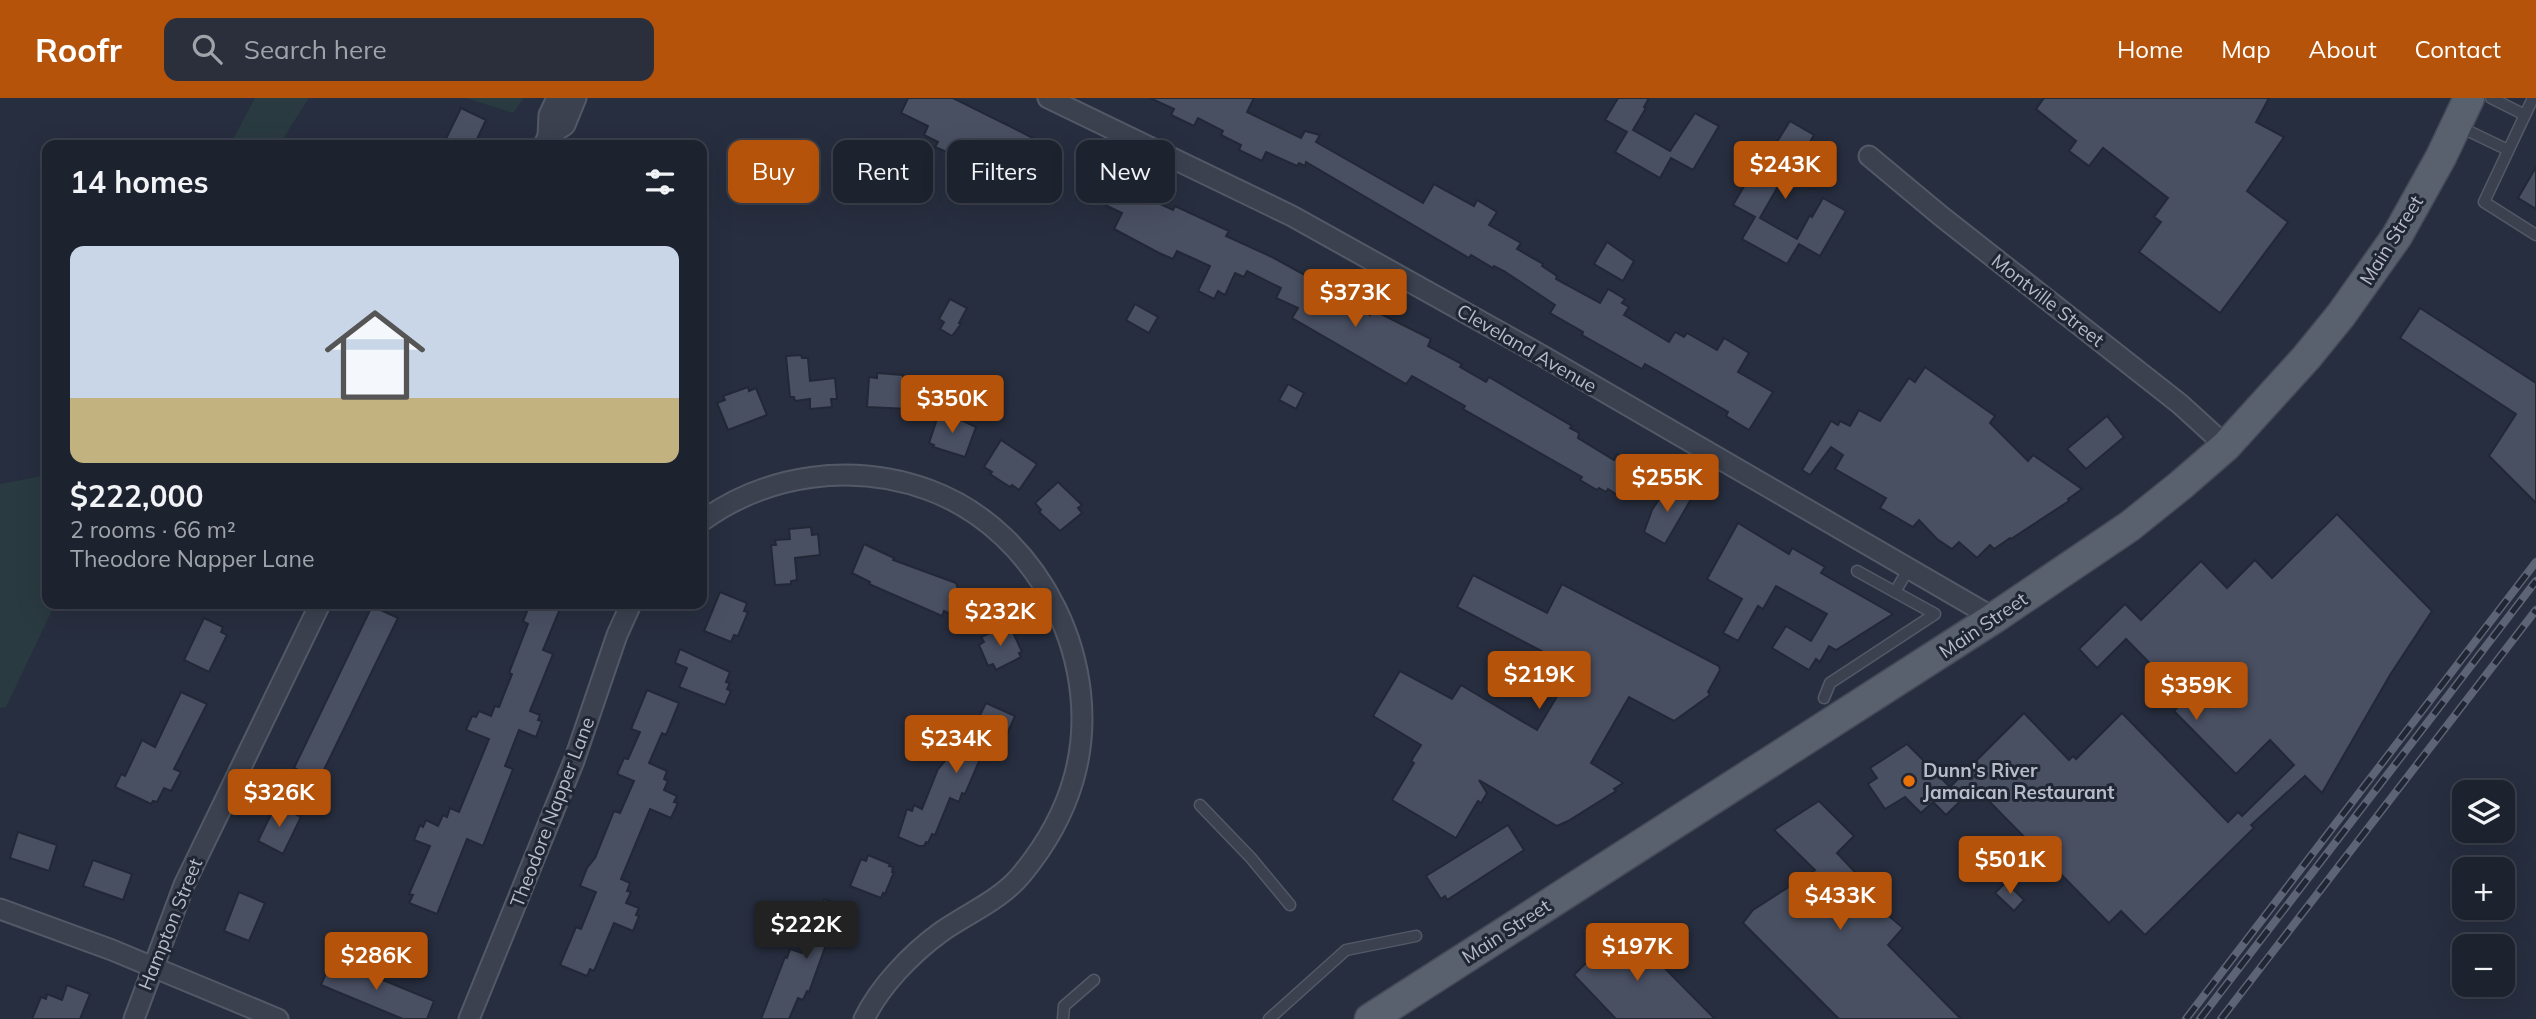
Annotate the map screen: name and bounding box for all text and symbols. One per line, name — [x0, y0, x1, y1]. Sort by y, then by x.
search box — [164, 18, 654, 81]
text: Roofr — [35, 29, 122, 70]
icon: search — [188, 30, 226, 68]
text: Search here — [244, 33, 387, 66]
text: Home — [2117, 34, 2183, 64]
text: Map — [2221, 34, 2271, 64]
text: About — [2309, 34, 2377, 64]
text: Contact — [2415, 34, 2501, 64]
chip: Buy — [728, 140, 819, 203]
chip: Rent — [833, 140, 933, 203]
chip: Filters — [947, 140, 1062, 203]
chip: New — [1076, 140, 1175, 203]
pin: $243K — [1736, 141, 1834, 201]
text: $243K — [1750, 149, 1820, 178]
text: 14 homes — [70, 163, 209, 201]
icon: filters — [641, 163, 679, 201]
street label: Main Street — [2354, 191, 2428, 289]
street label: Montville Street — [1987, 249, 2109, 352]
pin: $373K — [1306, 270, 1404, 329]
text: $373K — [1320, 277, 1390, 306]
icon: home — [312, 292, 438, 418]
street label: Cleveland Avenue — [1453, 298, 1601, 398]
pin: $350K — [903, 376, 1001, 435]
text: $350K — [917, 383, 987, 412]
pin: $255K — [1618, 454, 1716, 514]
text: $255K — [1632, 462, 1702, 491]
text: $222,000 — [70, 477, 203, 515]
text: 2 rooms · 66 m² — [70, 515, 236, 544]
text: Theodore Napper Lane — [70, 544, 314, 573]
street label: Main Street — [1934, 587, 2032, 663]
pin: $232K — [951, 588, 1049, 648]
text: $232K — [965, 596, 1035, 625]
pin: $219K — [1490, 652, 1588, 711]
text: $219K — [1504, 659, 1574, 688]
pin: $359K — [2147, 662, 2245, 722]
text: $359K — [2161, 670, 2231, 699]
street label: Theodore Napper Lane — [505, 713, 599, 911]
pin: $234K — [907, 716, 1005, 775]
text: $234K — [921, 723, 991, 752]
place label: Dunn's River Jamaican Restaurant — [1923, 758, 2114, 804]
pin: $326K — [230, 770, 328, 829]
marker: Dunn's River Jamaican Restaurant — [1901, 773, 1917, 789]
text: $326K — [244, 777, 314, 806]
map controls — [2452, 780, 2515, 997]
button: layers — [2452, 780, 2515, 843]
pin: $501K — [1961, 836, 2059, 896]
text: $501K — [1975, 844, 2045, 873]
street label: Hampton Street — [133, 854, 207, 993]
button: + — [2452, 857, 2515, 920]
pin: $433K — [1791, 872, 1889, 932]
text: $433K — [1805, 880, 1875, 909]
street label: Main Street — [1457, 893, 1555, 969]
pin: $222K — [757, 902, 855, 961]
text: $222K — [771, 909, 841, 938]
pin: $197K — [1588, 924, 1686, 983]
text: $197K — [1602, 931, 1672, 960]
pin: $286K — [327, 932, 425, 992]
button: − — [2452, 934, 2515, 997]
text: $286K — [341, 940, 411, 969]

